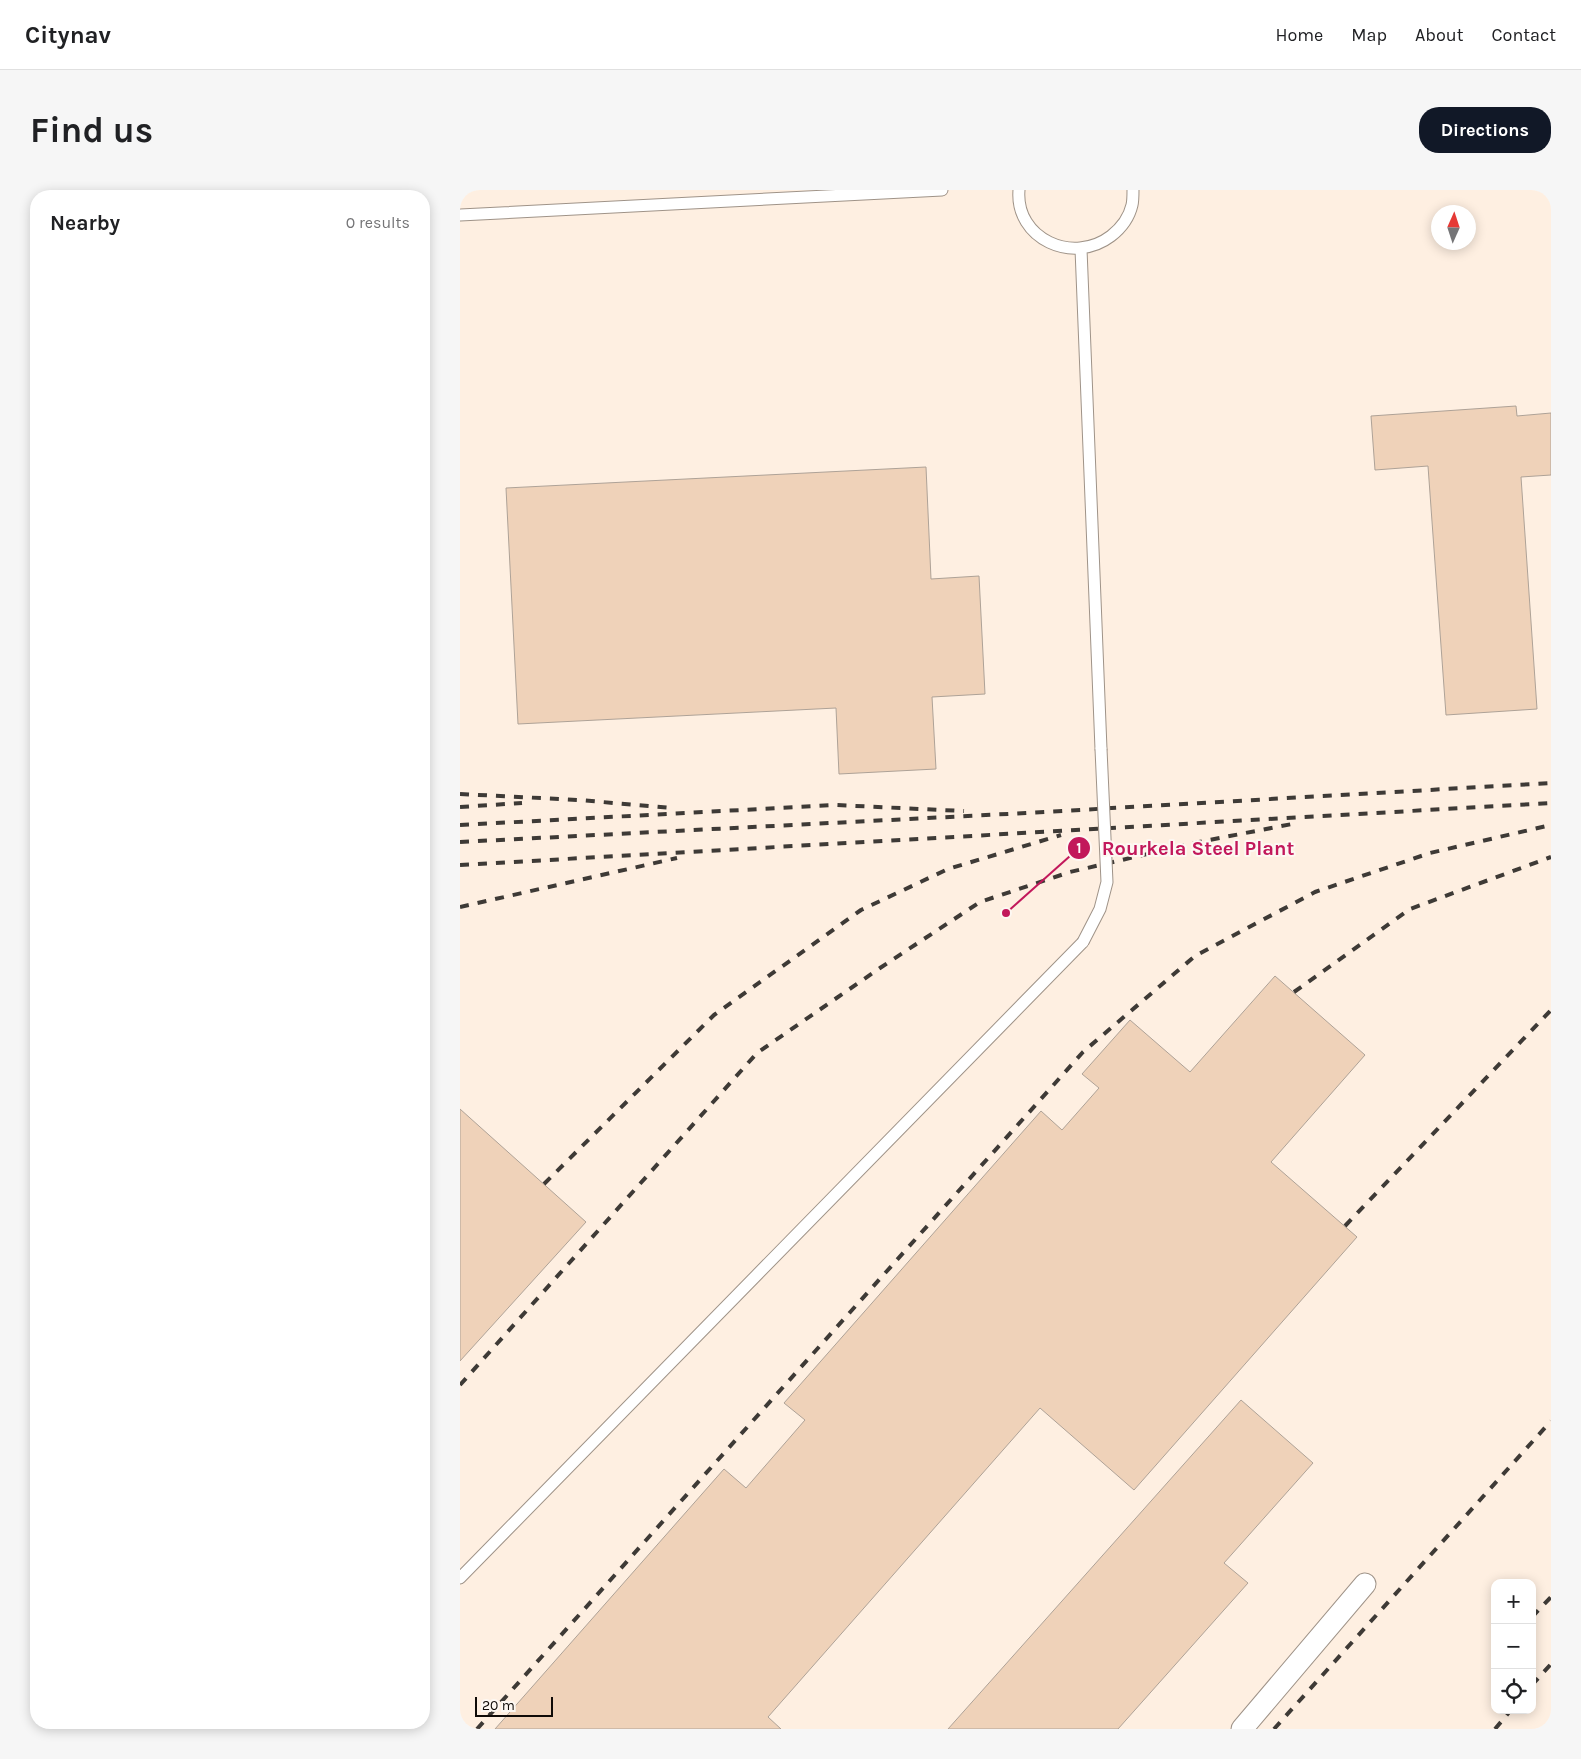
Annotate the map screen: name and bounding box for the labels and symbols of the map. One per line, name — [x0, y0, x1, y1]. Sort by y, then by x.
north arrow — [1431, 205, 1476, 250]
callout: Rourkela Steel Plant — [1067, 830, 1304, 865]
text: Rourkela Steel Plant — [1102, 837, 1294, 860]
text: 1 — [1076, 839, 1082, 857]
scale bar — [475, 1694, 552, 1717]

